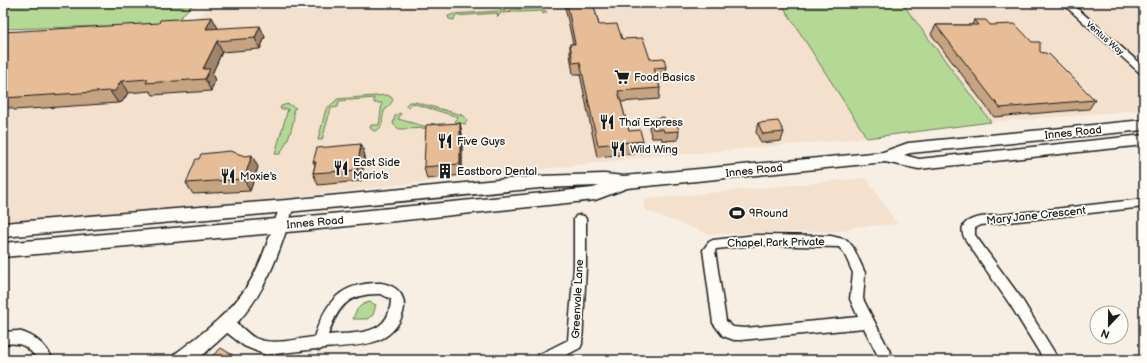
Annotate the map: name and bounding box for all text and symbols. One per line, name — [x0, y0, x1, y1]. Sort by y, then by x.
street label: Ventus Way — [1084, 19, 1126, 58]
supermarket icon: Food Basics — [613, 68, 631, 86]
place label: Food Basics — [634, 71, 696, 84]
restaurant icon: Thaï Express — [598, 113, 616, 131]
place label: Thaï Express — [619, 116, 683, 129]
street label: Innes Road — [1044, 123, 1102, 142]
restaurant icon: Five Guys — [436, 132, 454, 150]
place label: Five Guys — [457, 135, 506, 148]
restaurant icon: Wild Wing — [609, 140, 627, 158]
place label: Wild Wing — [630, 143, 678, 156]
place label: East Side Mario's — [353, 156, 401, 182]
restaurant icon: East Side Mario's — [332, 159, 350, 177]
street label: Innes Road — [725, 161, 783, 180]
building icon: Eastboro Dental — [436, 162, 454, 180]
place label: Eastboro Dental — [457, 165, 537, 178]
restaurant icon: Moxie's — [219, 167, 237, 185]
place label: Moxie's — [240, 170, 277, 183]
sports icon: 9Round — [728, 204, 746, 222]
street label: Mary Jane Crescent — [986, 204, 1087, 227]
place label: 9Round — [749, 207, 788, 220]
street label: Innes Road — [286, 214, 344, 231]
street label: Chapel Park Private — [727, 235, 825, 250]
street label: Greenvale Lane — [569, 259, 586, 339]
north arrow — [1089, 305, 1129, 345]
text: N — [1099, 326, 1112, 341]

